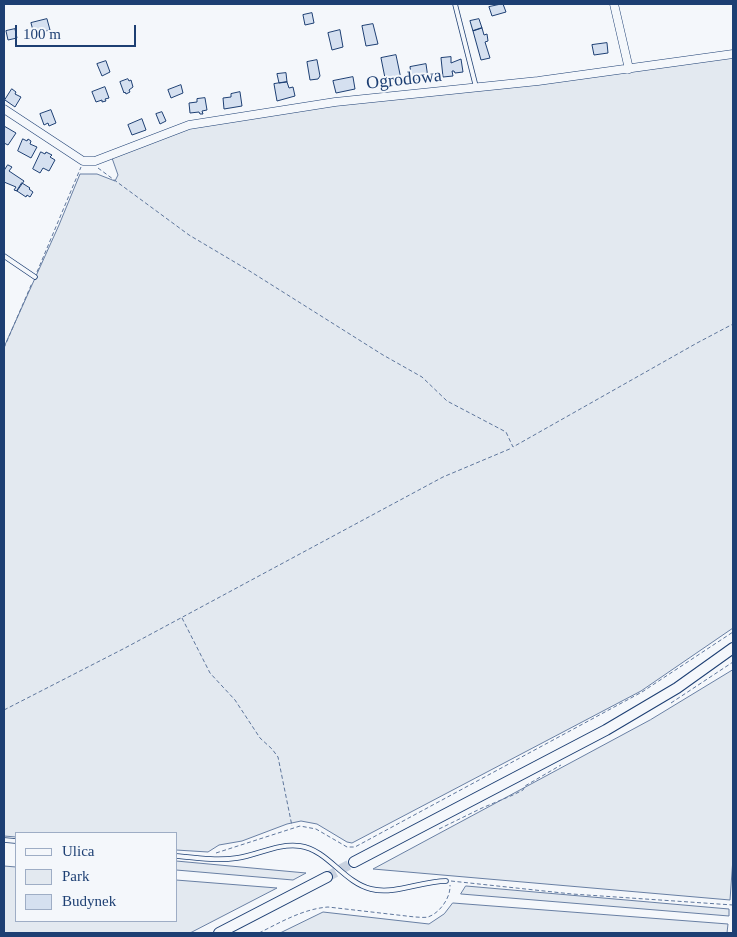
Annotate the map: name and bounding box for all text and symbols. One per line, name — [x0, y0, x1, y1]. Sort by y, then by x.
scale bar — [18, 15, 139, 47]
text: 100 m — [23, 26, 61, 42]
street label: Ogrodowa — [365, 65, 443, 95]
legend — [15, 832, 178, 922]
text: Ulica — [62, 843, 94, 859]
text: Park — [62, 868, 90, 884]
text: Budynek — [62, 893, 116, 909]

